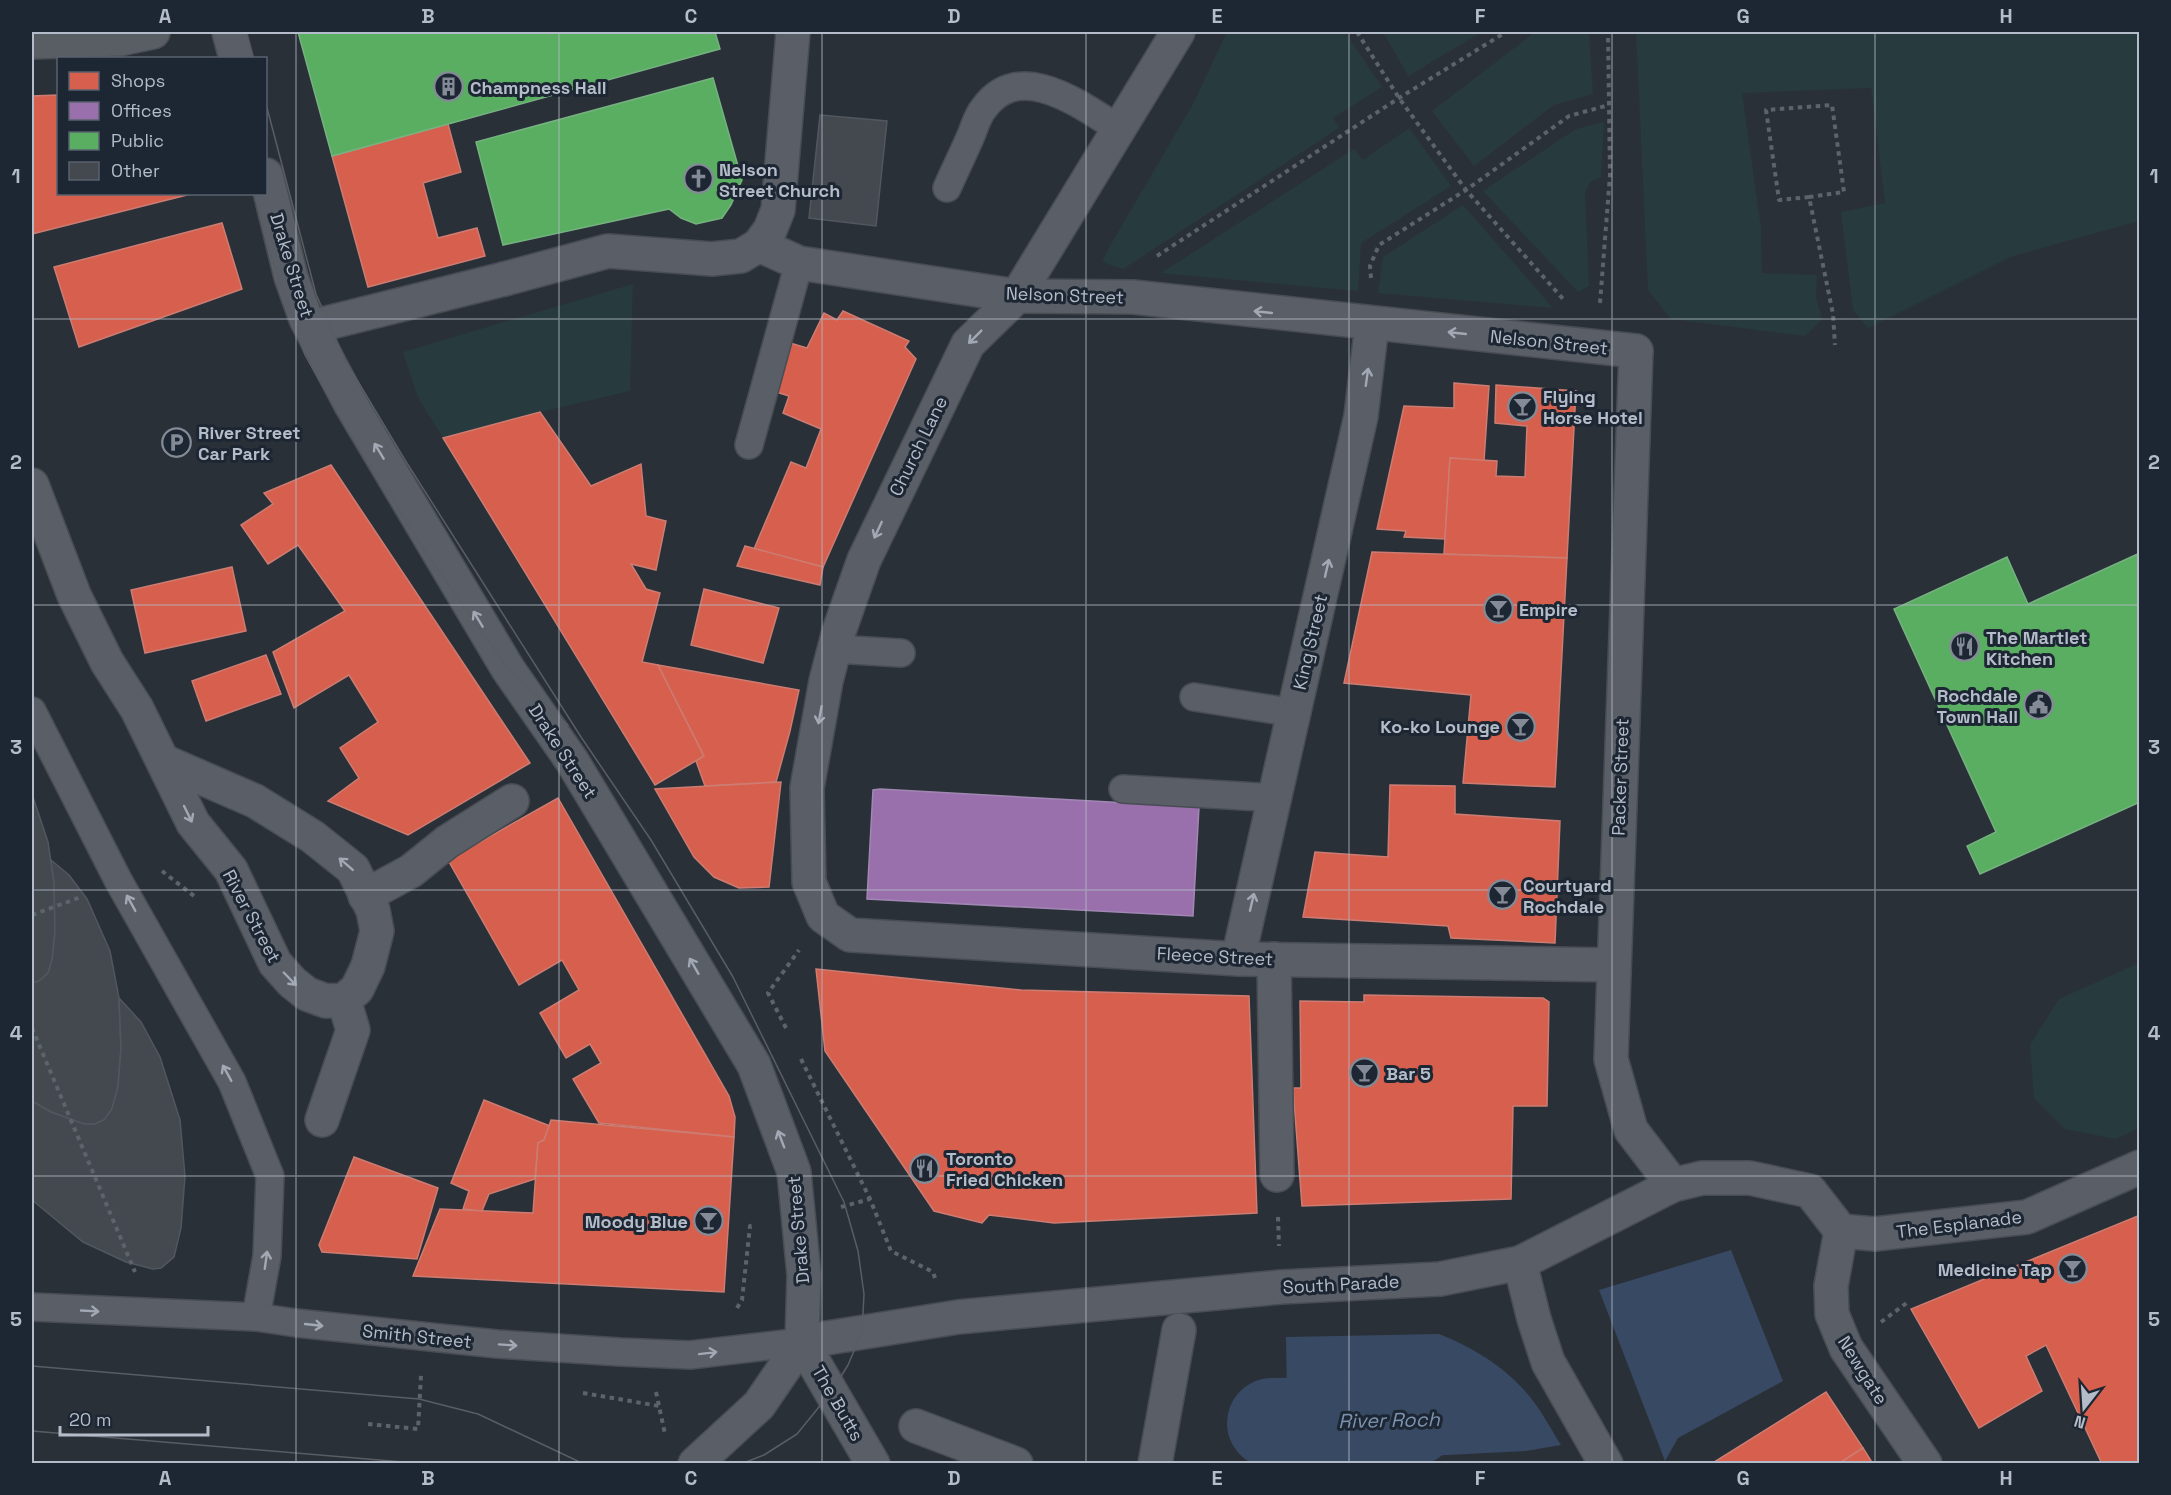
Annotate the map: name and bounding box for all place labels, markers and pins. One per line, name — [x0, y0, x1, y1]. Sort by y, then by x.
building icon: Champness Hall — [433, 71, 465, 103]
place label: Champness Hall — [470, 76, 607, 99]
place label: Nelson Street Church — [719, 158, 840, 202]
church icon: Nelson Street Church — [682, 163, 714, 195]
place label: Flying Horse Hotel — [1543, 385, 1643, 429]
bar icon: Flying Horse Hotel — [1506, 390, 1538, 422]
place label: River Street Car Park — [198, 421, 300, 465]
parking icon: River Street Car Park — [161, 426, 193, 458]
bar icon: Empire — [1482, 593, 1514, 625]
place label: Empire — [1519, 598, 1578, 621]
place label: The Martlet Kitchen — [1986, 626, 2087, 670]
restaurant icon: The Martlet Kitchen — [1949, 631, 1981, 663]
place label: Rochdale Town Hall — [1937, 684, 2018, 728]
public building icon: Rochdale Town Hall — [2023, 689, 2055, 721]
bar icon: Ko-ko Lounge — [1505, 710, 1537, 742]
place label: Ko-ko Lounge — [1380, 715, 1500, 738]
place label: Courtyard Rochdale — [1523, 874, 1612, 918]
bar icon: Courtyard Rochdale — [1486, 879, 1518, 911]
bar icon: Bar 5 — [1349, 1057, 1381, 1089]
place label: Bar 5 — [1386, 1062, 1431, 1085]
place label: Toronto Fried Chicken — [946, 1147, 1063, 1191]
restaurant icon: Toronto Fried Chicken — [909, 1152, 941, 1184]
bar icon: Moody Blue — [693, 1205, 725, 1237]
place label: Moody Blue — [585, 1210, 688, 1233]
bar icon: Medicine Tap — [2057, 1253, 2089, 1285]
place label: Medicine Tap — [1938, 1258, 2052, 1281]

